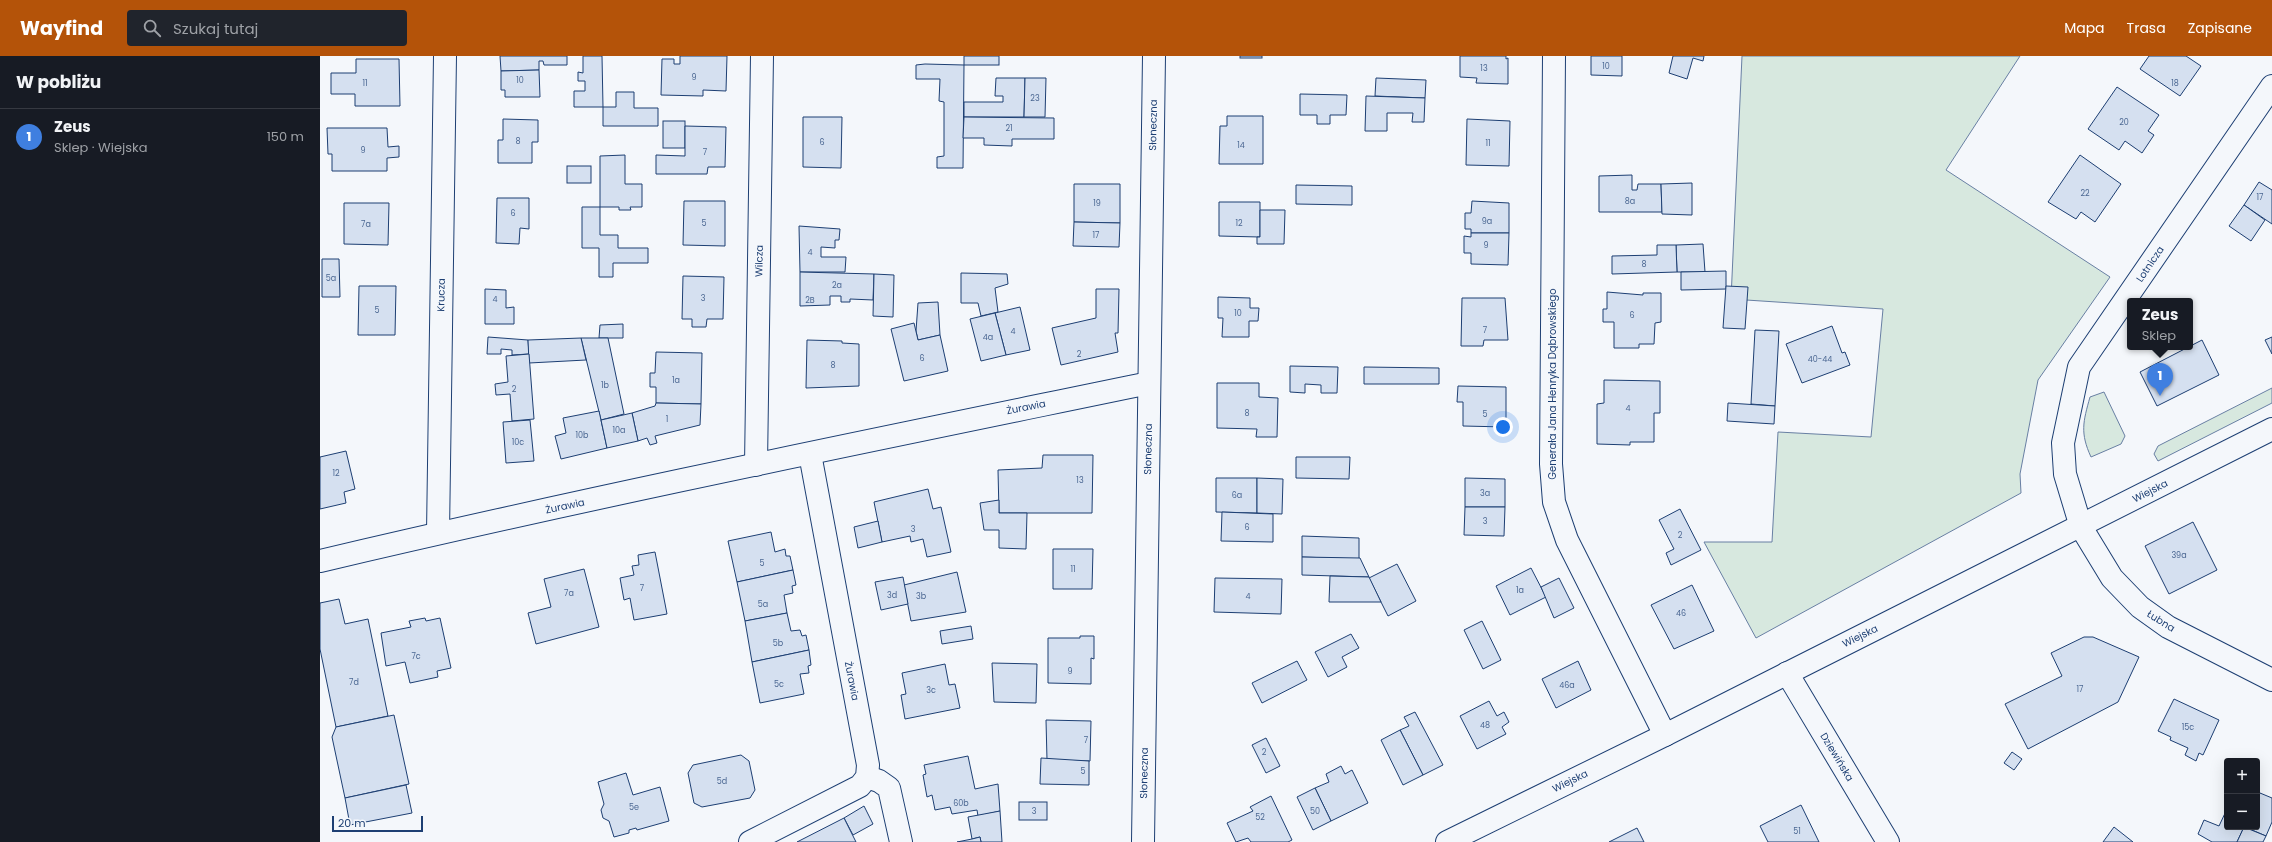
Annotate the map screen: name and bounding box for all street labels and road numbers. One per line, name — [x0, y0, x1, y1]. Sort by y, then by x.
street label: Słoneczna — [1145, 99, 1161, 151]
street label: Lotnicza — [2132, 243, 2168, 285]
street label: Wilcza — [751, 245, 767, 277]
street label: Krucza — [433, 278, 449, 312]
street label: Generała Jana Henryka Dąbrowskiego — [1545, 288, 1560, 480]
street label: Żurawia — [1005, 396, 1047, 418]
street label: Słoneczna — [1140, 423, 1156, 475]
street label: Wiejska — [2130, 476, 2170, 506]
street label: Żurawia — [544, 495, 586, 517]
street label: Łubna — [2144, 607, 2178, 635]
street label: Wiejska — [1840, 621, 1880, 651]
street label: Żurawia — [841, 660, 863, 702]
street label: Dziewińska — [1817, 730, 1857, 784]
street label: Słoneczna — [1136, 747, 1152, 799]
street label: Wiejska — [1550, 766, 1590, 796]

